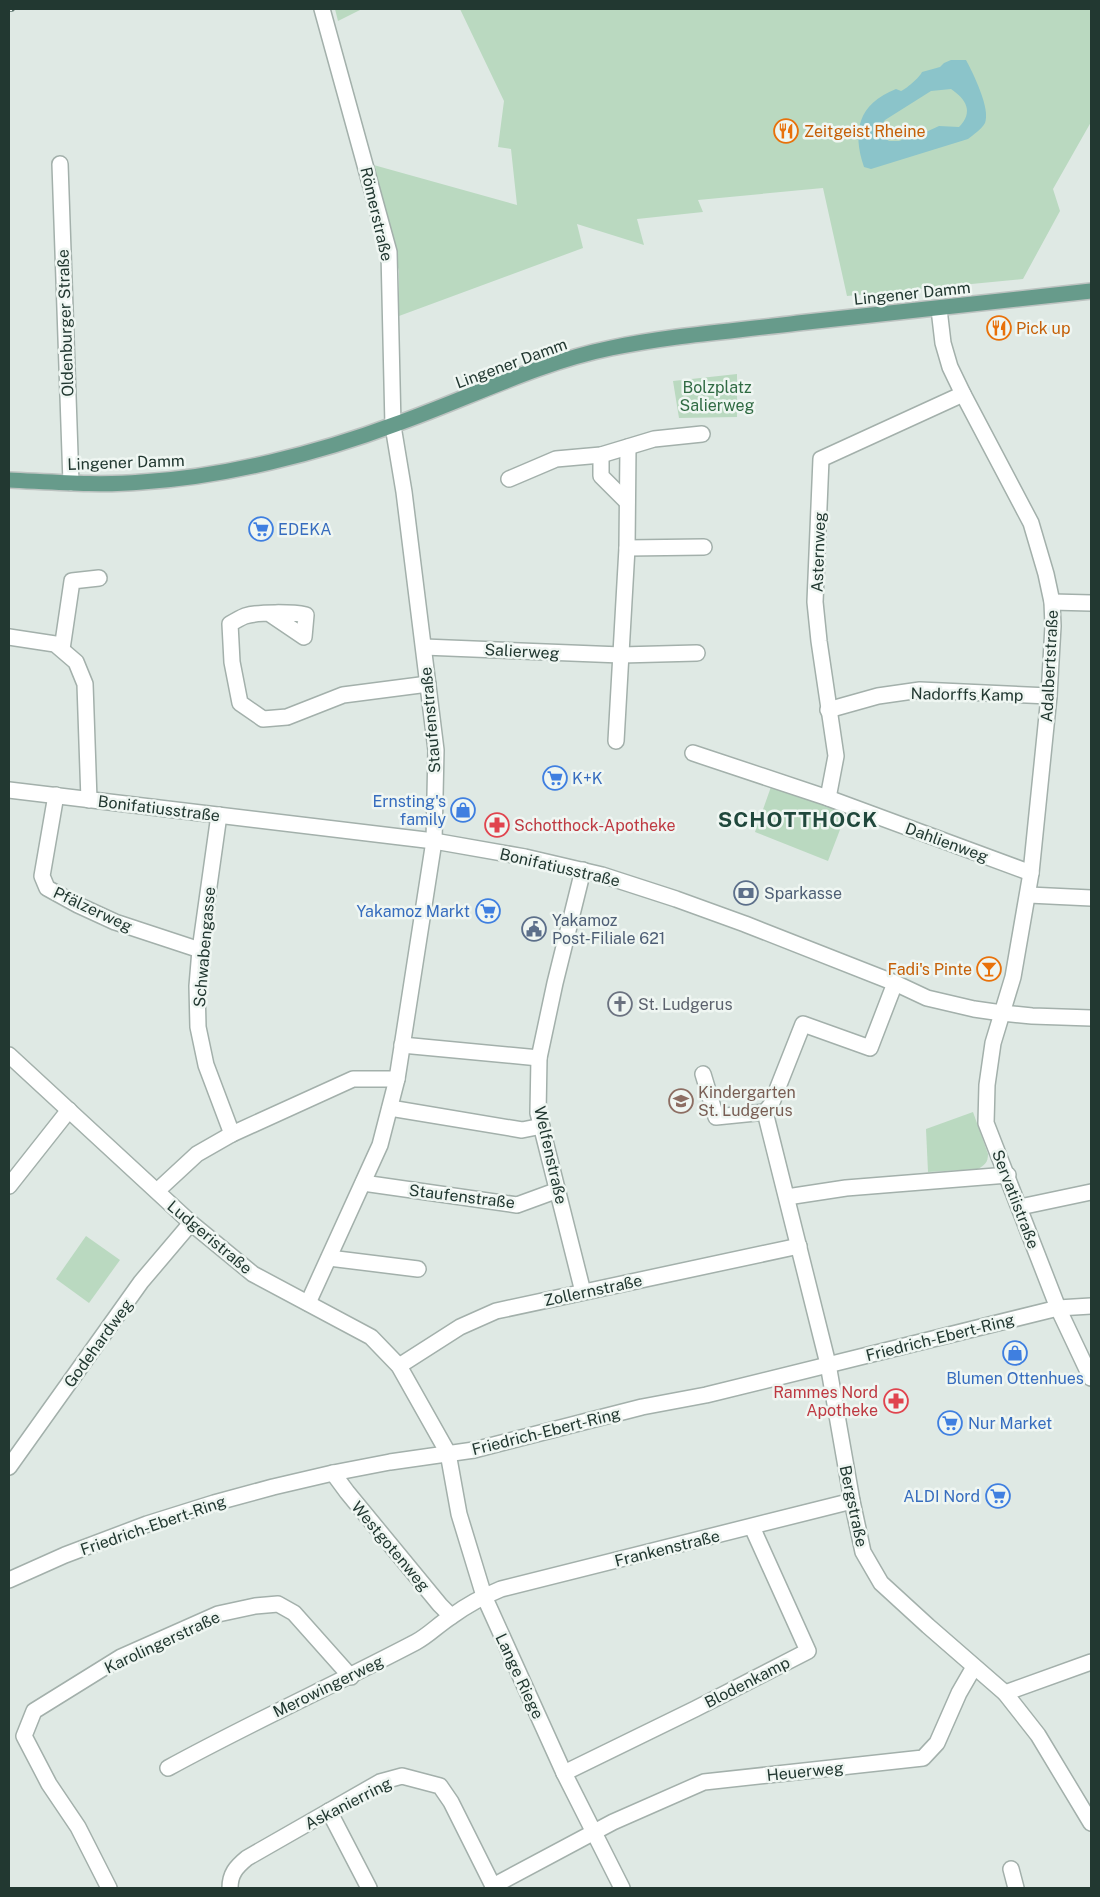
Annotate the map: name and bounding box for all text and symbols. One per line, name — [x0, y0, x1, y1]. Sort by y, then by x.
restaurant icon: Zeitgeist Rheine — [773, 118, 799, 144]
place label: Zeitgeist Rheine — [804, 122, 926, 141]
street label: Römerstraße — [356, 165, 397, 263]
street label: Oldenburger Straße — [53, 249, 78, 397]
street label: Lingener Damm — [853, 278, 971, 309]
restaurant icon: Pick up — [986, 315, 1012, 341]
place label: Pick up — [1016, 319, 1071, 338]
street label: Lingener Damm — [453, 334, 570, 392]
park label: Bolzplatz Salierweg — [679, 378, 755, 415]
street label: Lingener Damm — [67, 451, 185, 474]
street label: Asternweg — [808, 511, 829, 593]
supermarket icon: EDEKA — [248, 516, 274, 542]
place label: EDEKA — [278, 520, 332, 539]
street label: Adalbertstraße — [1037, 609, 1062, 723]
street label: Salierweg — [484, 640, 560, 663]
street label: Staufenstraße — [416, 666, 445, 774]
street label: Nadorffs Kamp — [910, 684, 1024, 705]
supermarket icon: K+K — [542, 765, 568, 791]
place label: K+K — [572, 769, 603, 788]
street label: Bonifatiusstraße — [97, 792, 221, 825]
place label: Ernsting's family — [373, 792, 446, 829]
shop icon: Ernsting's family — [450, 797, 476, 823]
district label: SCHOTTHOCK — [718, 807, 878, 832]
pharmacy icon: Schotthock-Apotheke — [484, 812, 510, 838]
place label: Schotthock-Apotheke — [514, 816, 676, 835]
street label: Dahlienweg — [903, 819, 991, 866]
street label: Bonifatiusstraße — [498, 844, 622, 891]
bank icon: Sparkasse — [733, 880, 759, 906]
street label: Pfälzerweg — [50, 883, 135, 936]
place label: Sparkasse — [764, 884, 842, 903]
street label: Schwabengasse — [190, 886, 219, 1008]
supermarket icon: Yakamoz Markt — [475, 898, 501, 924]
place label: Yakamoz Markt — [356, 902, 470, 921]
place label: Yakamoz Post-Filiale 621 — [552, 911, 665, 948]
public building icon: Yakamoz Post-Filiale 621 — [521, 916, 547, 942]
bar icon: Fadi's Pinte — [976, 956, 1002, 982]
place label: Fadi's Pinte — [887, 960, 972, 979]
church icon: St. Ludgerus — [607, 991, 633, 1017]
place label: St. Ludgerus — [638, 995, 732, 1014]
place label: Kindergarten St. Ludgerus — [698, 1083, 796, 1120]
school or university icon: Kindergarten St. Ludgerus — [668, 1088, 694, 1114]
street label: Welfenstraße — [530, 1104, 571, 1206]
street label: Servatiistraße — [988, 1147, 1043, 1251]
street label: Staufenstraße — [408, 1181, 516, 1212]
street label: Ludgeristraße — [164, 1197, 256, 1278]
street label: Zollernstraße — [542, 1271, 644, 1310]
street label: Godehardweg — [60, 1295, 137, 1391]
street label: Friedrich-Ebert-Ring — [864, 1310, 1017, 1365]
shop icon: Blumen Ottenhues — [1002, 1340, 1028, 1366]
place label: Blumen Ottenhues — [946, 1369, 1084, 1388]
place label: Rammes Nord Apotheke — [773, 1383, 878, 1420]
pharmacy icon: Rammes Nord Apotheke — [883, 1388, 909, 1414]
street label: Friedrich-Ebert-Ring — [470, 1404, 623, 1459]
supermarket icon: Nur Market — [937, 1410, 963, 1436]
place label: Nur Market — [968, 1414, 1052, 1433]
street label: Bergstraße — [836, 1464, 871, 1549]
supermarket icon: ALDI Nord — [985, 1483, 1011, 1509]
place label: ALDI Nord — [903, 1487, 980, 1506]
street label: Friedrich-Ebert-Ring — [78, 1492, 228, 1559]
street label: Westgotenweg — [347, 1497, 434, 1595]
street label: Frankenstraße — [613, 1526, 722, 1571]
street label: Karolingerstraße — [101, 1607, 223, 1678]
street label: Lange Riege — [491, 1630, 548, 1722]
street label: Merowingerweg — [270, 1651, 387, 1721]
street label: Blodenkamp — [701, 1653, 793, 1712]
street label: Heuerweg — [766, 1758, 845, 1785]
street label: Askanierring — [302, 1773, 395, 1833]

